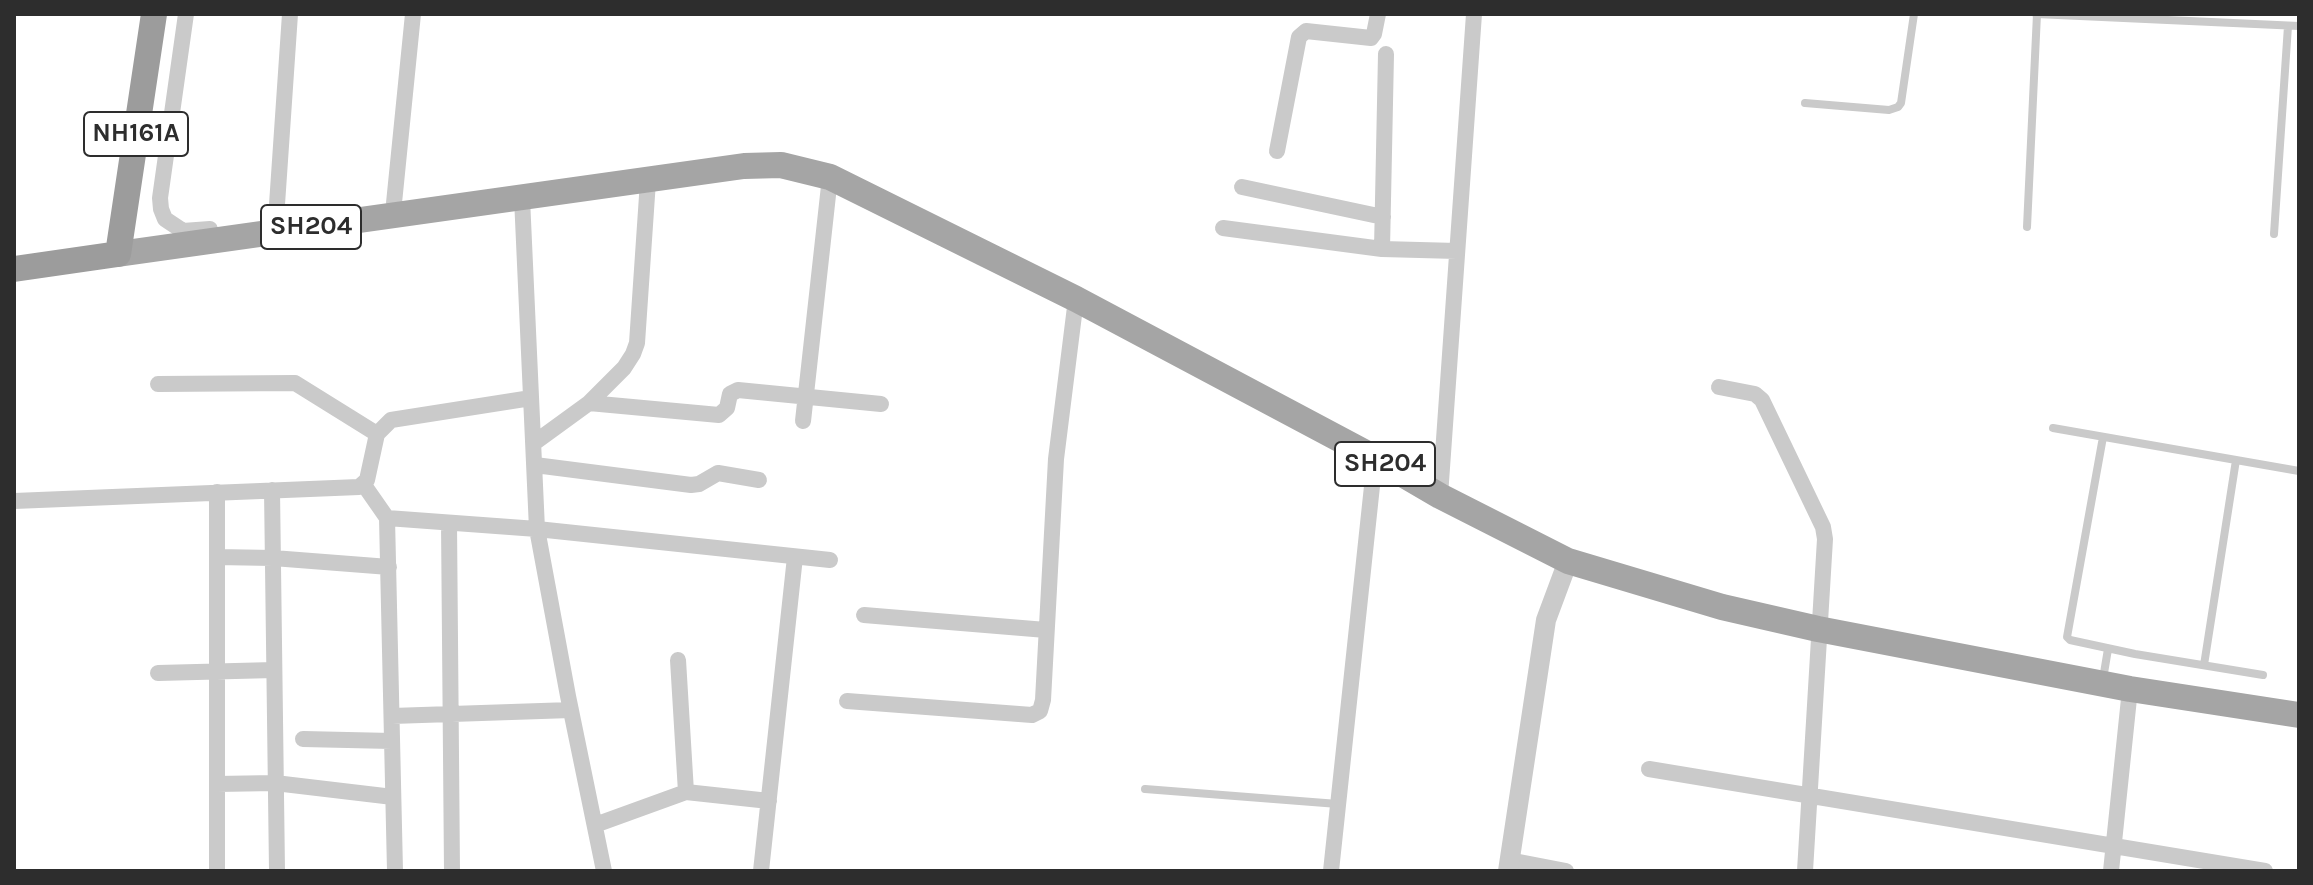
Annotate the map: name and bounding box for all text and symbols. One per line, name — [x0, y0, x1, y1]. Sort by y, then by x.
road number: NH161A — [84, 112, 188, 156]
road number: SH204 — [261, 205, 361, 249]
road number: SH204 — [1335, 442, 1435, 486]

